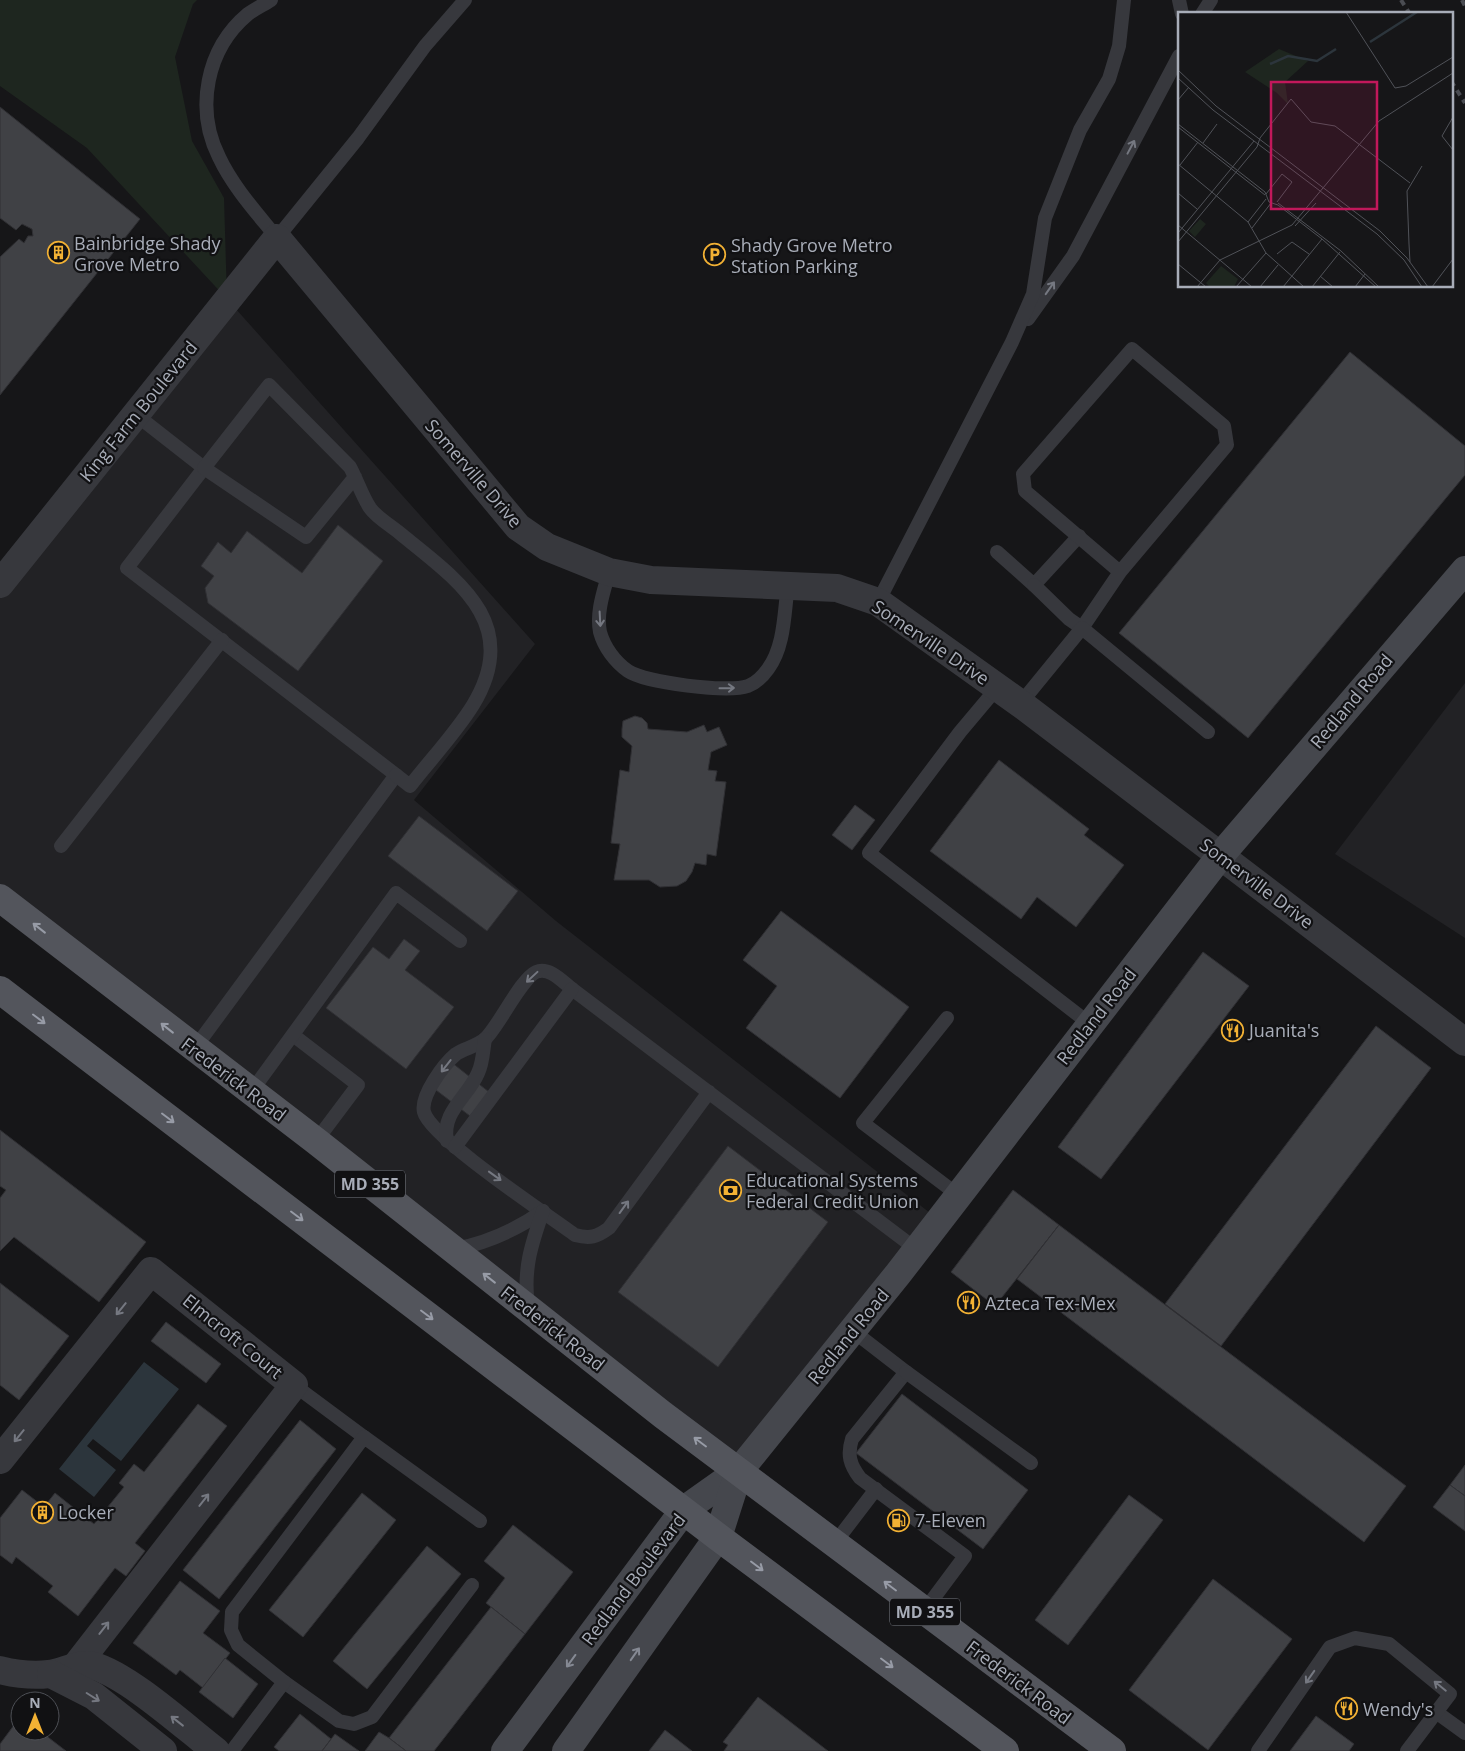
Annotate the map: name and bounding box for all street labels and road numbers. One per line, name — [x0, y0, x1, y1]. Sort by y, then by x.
street label: King Farm Boulevard — [74, 336, 202, 486]
street label: Somerville Drive — [420, 414, 528, 532]
street label: Somerville Drive — [868, 594, 994, 690]
street label: Redland Road — [1304, 649, 1398, 753]
street label: Somerville Drive — [1195, 832, 1319, 934]
street label: Redland Road — [1051, 963, 1141, 1069]
street label: Frederick Road — [177, 1032, 291, 1126]
road number: MD 355 — [335, 1170, 405, 1198]
street label: Frederick Road — [496, 1280, 610, 1376]
street label: Redland Road — [802, 1283, 894, 1389]
street label: Elmcroft Court — [178, 1288, 288, 1384]
street label: Redland Boulevard — [576, 1508, 690, 1650]
road number: MD 355 — [890, 1598, 960, 1625]
street label: Frederick Road — [962, 1635, 1076, 1729]

